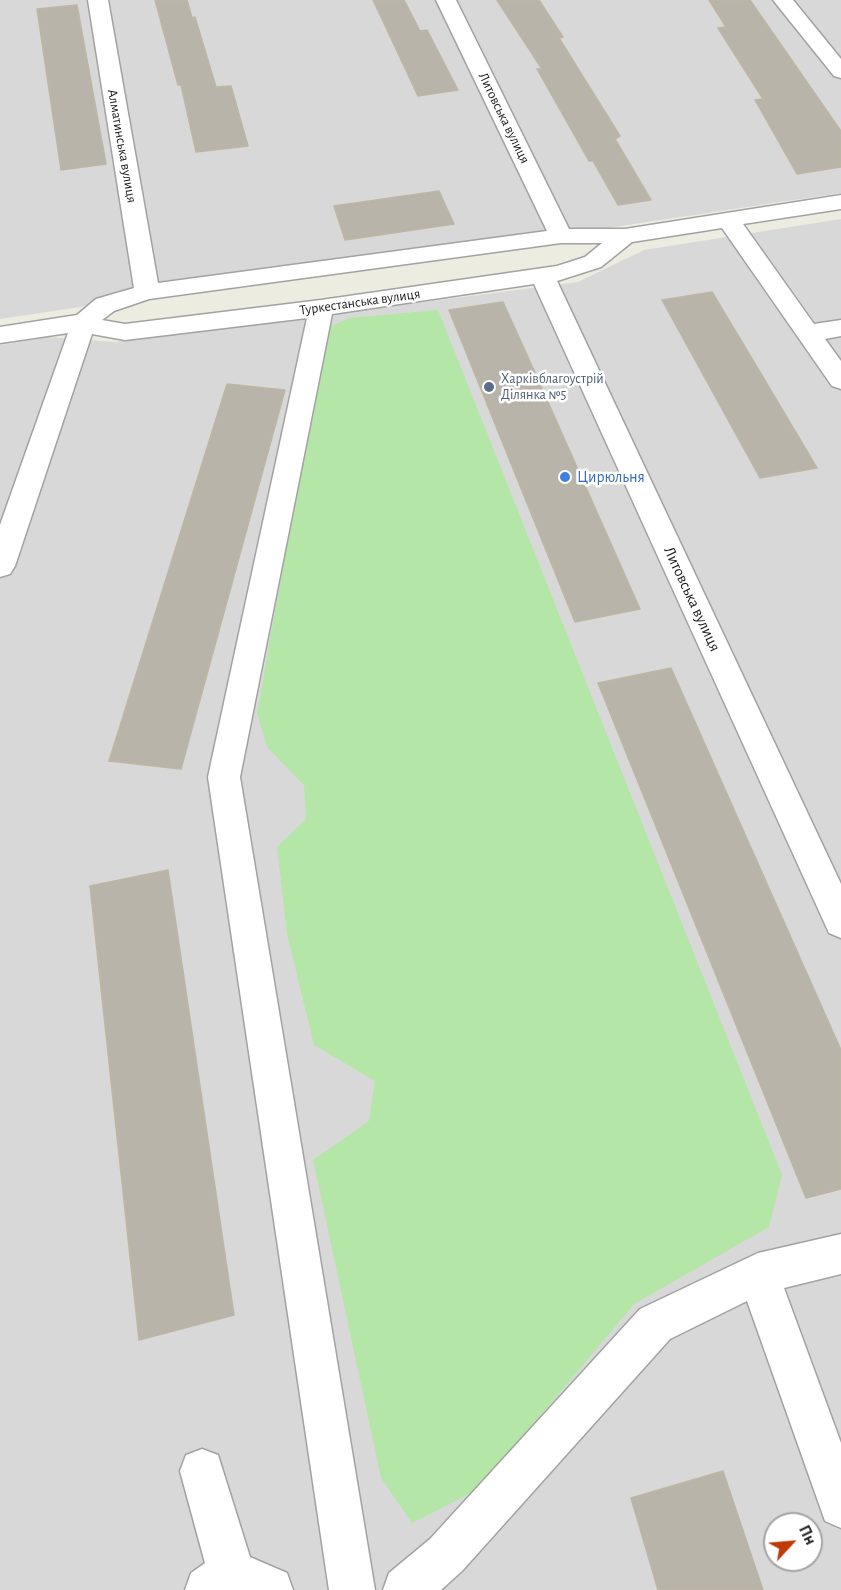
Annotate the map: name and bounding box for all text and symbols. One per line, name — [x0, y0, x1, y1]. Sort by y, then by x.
street label: Литовська вулиця — [475, 70, 533, 166]
street label: Алматинська вулиця — [104, 88, 140, 204]
street label: Туркестанська вулиця — [299, 285, 421, 319]
place label: Харківблагоустрій Ділянка №5 — [501, 371, 604, 404]
marker: Харківблагоустрій Ділянка №5 — [482, 380, 496, 394]
place label: Цирюльня — [577, 467, 645, 487]
marker: Цирюльня — [558, 470, 572, 484]
street label: Литовська вулиця — [659, 543, 725, 655]
north arrow — [763, 1512, 823, 1572]
text: Пн — [796, 1523, 819, 1547]

